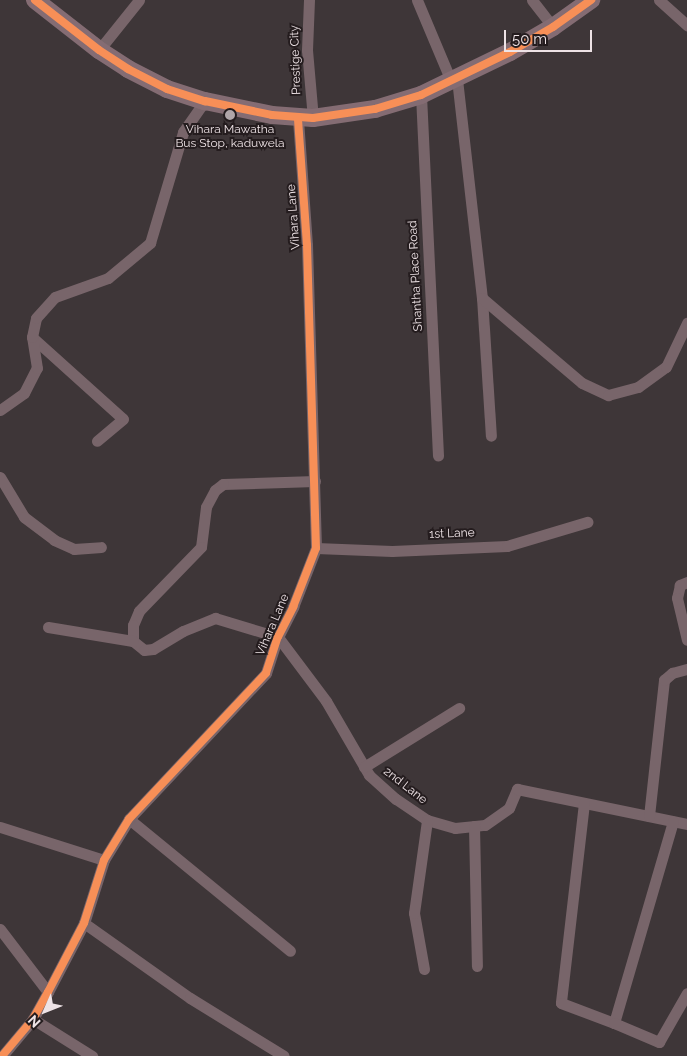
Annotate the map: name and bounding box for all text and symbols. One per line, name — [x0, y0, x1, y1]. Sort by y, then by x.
scale bar — [507, 20, 594, 52]
street label: Prestige City — [288, 25, 304, 95]
text: 50 m — [512, 30, 547, 48]
marker: Vihara Mawatha Bus Stop, kaduwela — [224, 109, 236, 121]
place label: Vihara Mawatha Bus Stop, kaduwela — [175, 123, 285, 151]
street label: Vihara Lane — [285, 184, 303, 250]
street label: Shantha Place Road — [406, 220, 426, 332]
street label: 1st Lane — [429, 526, 475, 542]
street label: Vihara Lane — [254, 592, 292, 658]
street label: 2nd Lane — [380, 765, 430, 807]
north arrow — [20, 986, 70, 1036]
text: N — [25, 1012, 44, 1031]

